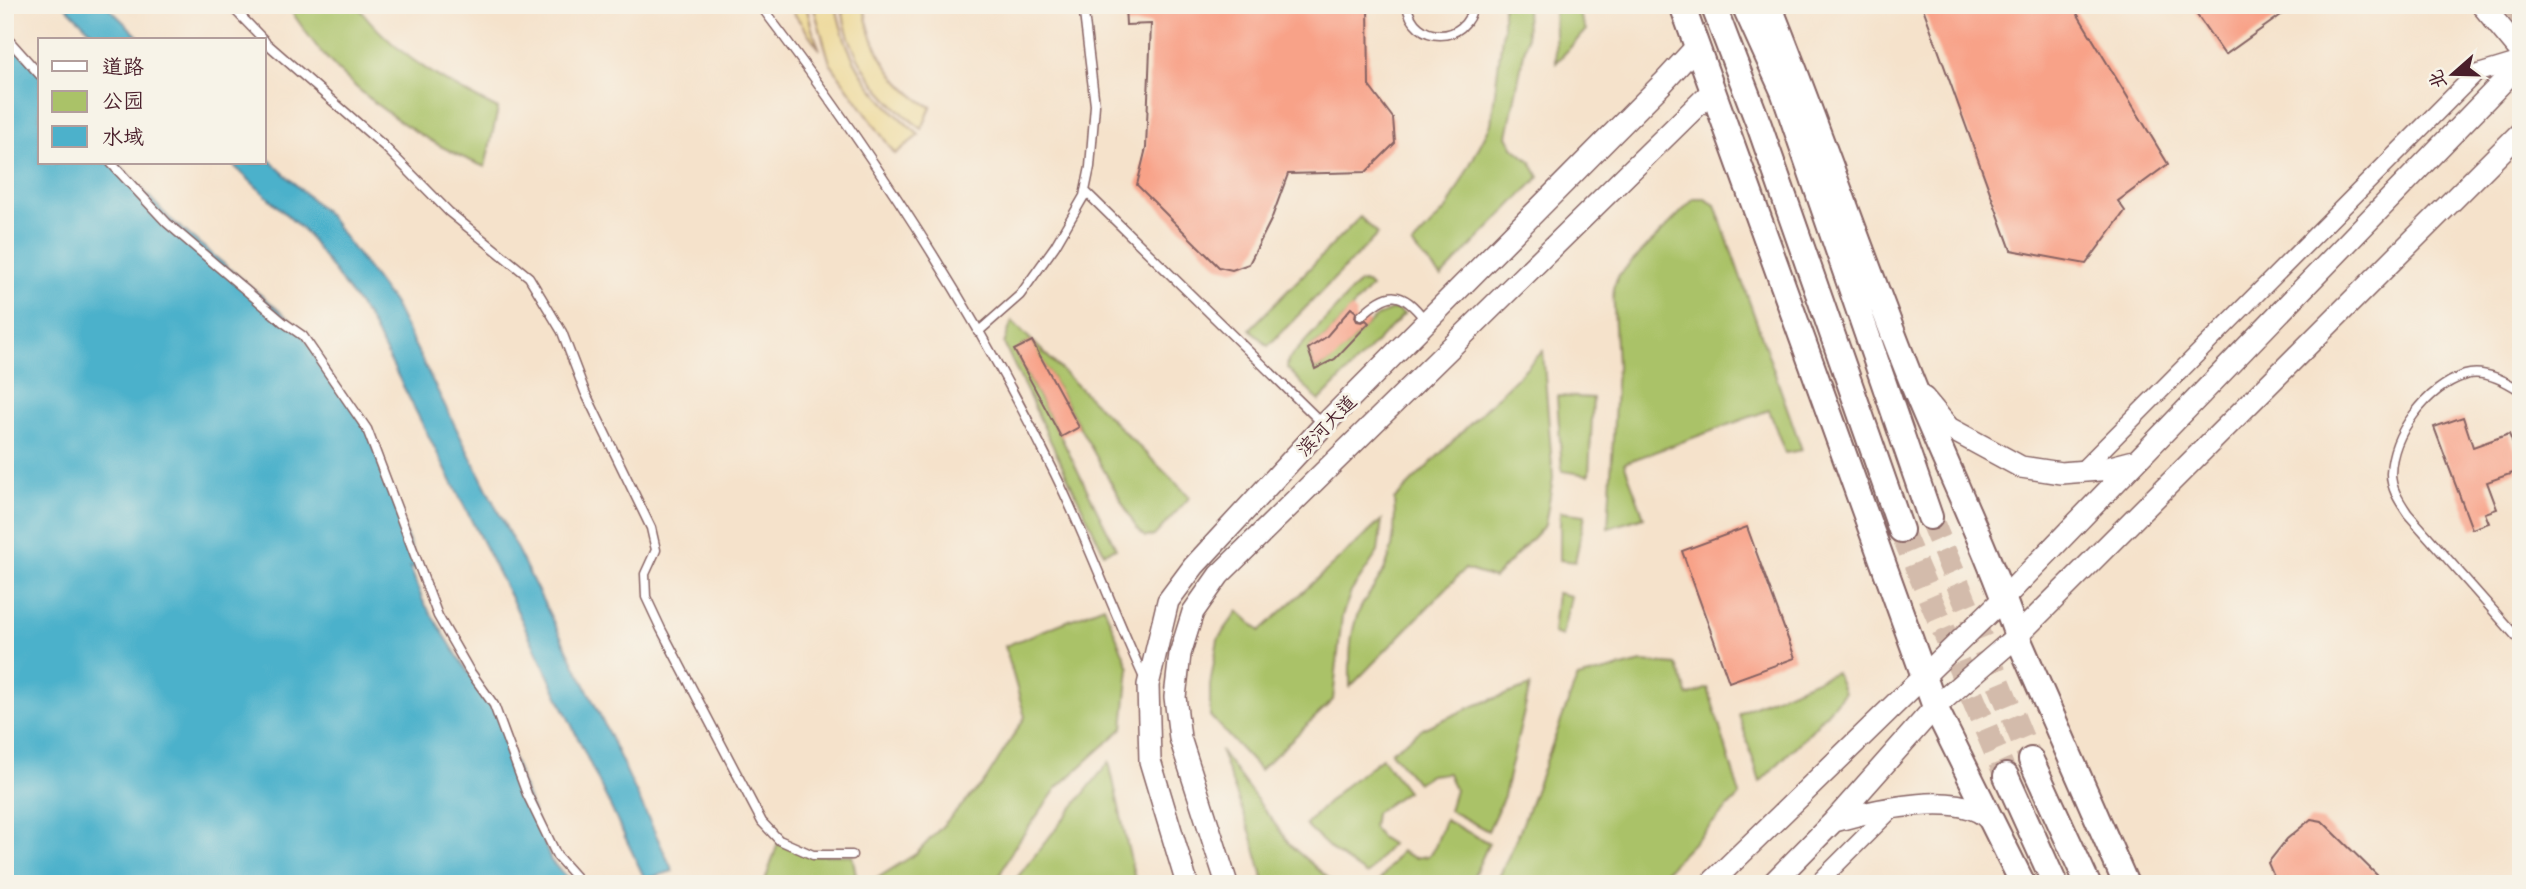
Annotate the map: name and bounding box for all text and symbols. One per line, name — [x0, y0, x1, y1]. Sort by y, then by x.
legend — [38, 38, 266, 164]
north arrow — [2418, 38, 2488, 108]
text: 道路 — [102, 52, 144, 81]
text: 北 — [2422, 66, 2452, 93]
text: 公园 — [102, 86, 144, 115]
text: 水域 — [102, 122, 144, 151]
street label: 滨河大道 — [1290, 389, 1362, 461]

